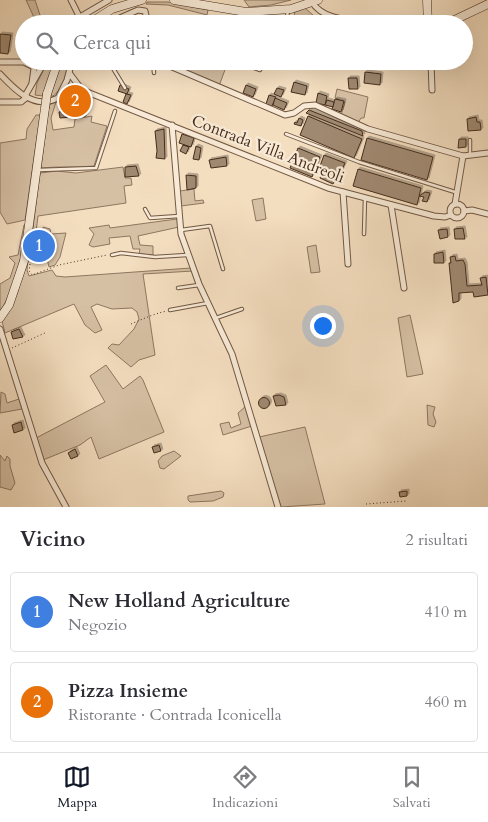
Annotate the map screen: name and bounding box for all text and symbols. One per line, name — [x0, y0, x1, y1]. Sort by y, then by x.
search box — [15, 15, 473, 70]
icon: search — [33, 29, 61, 57]
text: Cerca qui — [73, 30, 151, 56]
pin: 2 — [59, 82, 91, 120]
street label: Contrada Villa Andreoli — [188, 110, 348, 189]
pin: 1 — [23, 227, 55, 265]
your location — [310, 313, 336, 339]
text: Vicino — [20, 525, 85, 554]
text: 2 risultati — [405, 529, 468, 551]
text: New Holland Agriculture — [68, 588, 291, 614]
text: 1 — [33, 601, 41, 623]
text: 410 m — [425, 601, 467, 623]
text: Negozio — [68, 614, 127, 636]
text: Pizza Insieme — [68, 678, 188, 704]
text: 2 — [33, 691, 41, 713]
text: 460 m — [425, 691, 467, 713]
text: Ristorante · Contrada Iconicella — [68, 704, 282, 726]
tab: Mappa — [57, 763, 97, 812]
tab: Indicazioni — [212, 763, 278, 812]
tab: Salvati — [393, 763, 431, 812]

